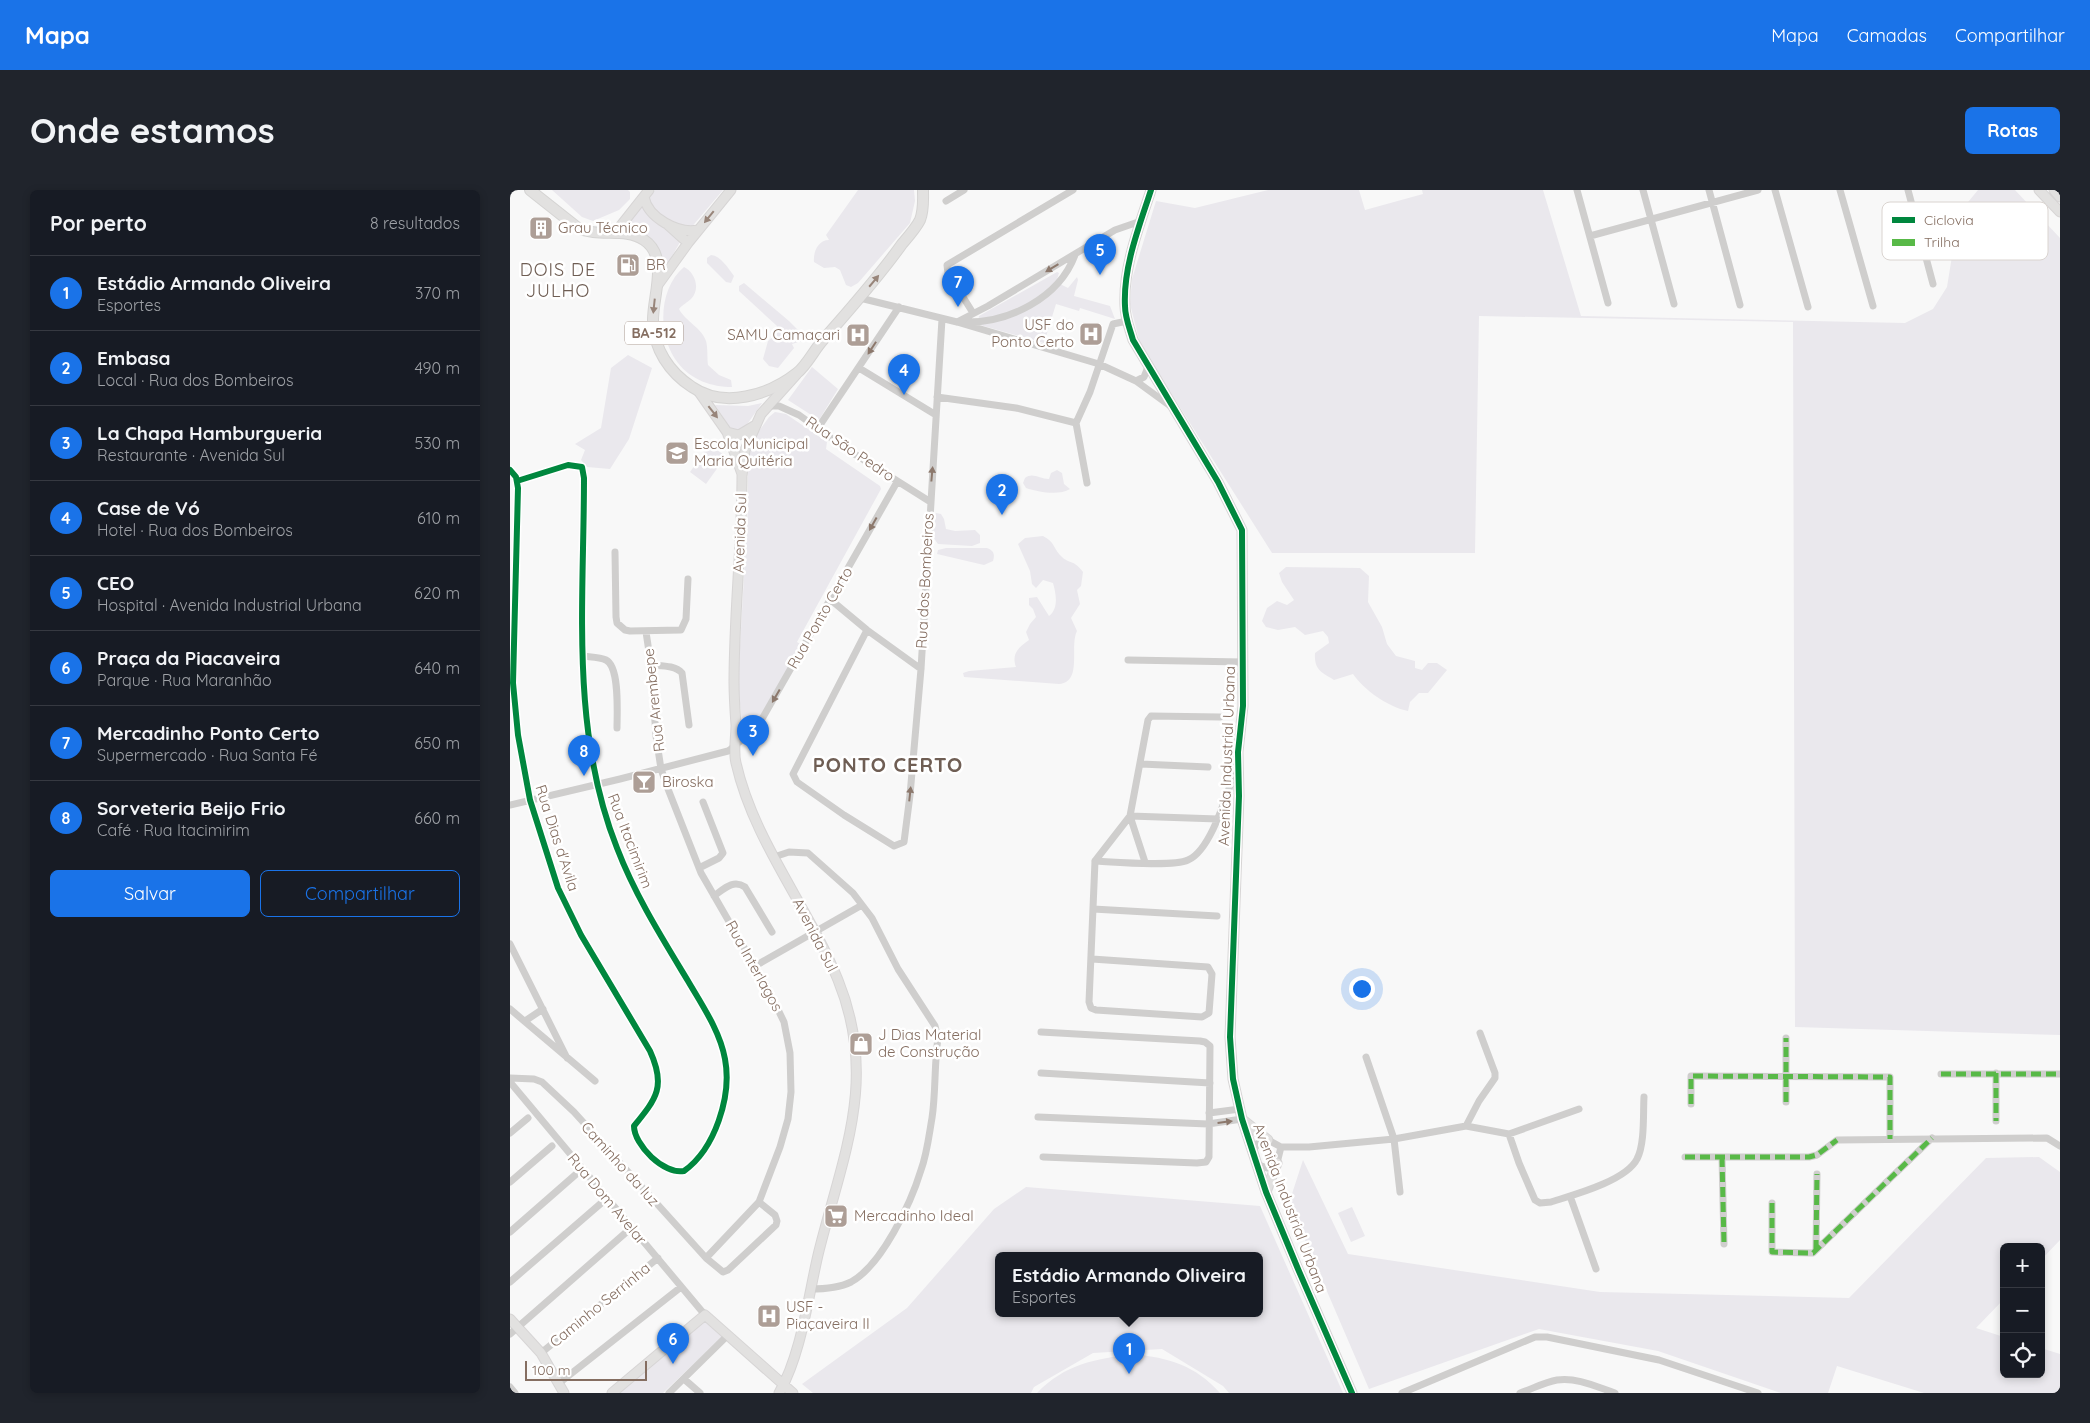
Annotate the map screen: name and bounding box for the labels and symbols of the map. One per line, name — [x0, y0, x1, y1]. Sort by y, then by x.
legend — [1882, 202, 2048, 260]
one-way arrow — [703, 210, 714, 223]
text: Ciclovia — [1924, 211, 1974, 229]
building icon: Grau Técnico — [528, 215, 554, 241]
place label: Grau Técnico — [558, 218, 648, 237]
text: Trilha — [1924, 233, 1960, 251]
pin: 5 — [1084, 234, 1116, 275]
fuel station icon: BR — [615, 252, 641, 278]
place label: BR — [646, 255, 666, 274]
district label: DOIS DE JULHO — [520, 258, 596, 302]
one-way arrow — [1045, 264, 1058, 273]
pin: 7 — [942, 266, 974, 307]
one-way arrow — [868, 275, 879, 288]
one-way arrow — [650, 299, 658, 315]
place label: USF do Ponto Certo — [991, 315, 1074, 351]
hospital icon: USF do Ponto Certo — [1078, 321, 1104, 347]
road number: BA-512 — [625, 322, 683, 344]
hospital icon: SAMU Camaçari — [845, 322, 871, 348]
place label: SAMU Camaçari — [727, 325, 840, 344]
one-way arrow — [868, 341, 877, 354]
pin: 4 — [888, 354, 920, 395]
one-way arrow — [707, 405, 718, 418]
street label: Rua São Pedro — [802, 412, 898, 485]
place label: Escola Municipal Maria Quitéria — [694, 434, 808, 470]
school or university icon: Escola Municipal Maria Quitéria — [664, 440, 690, 466]
one-way arrow — [928, 466, 936, 482]
pin: 2 — [986, 474, 1018, 515]
street label: Avenida Sul — [729, 493, 750, 573]
street label: Rua dos Bombeiros — [911, 513, 938, 649]
one-way arrow — [869, 518, 878, 531]
street label: Rua Ponto Certo — [783, 563, 856, 672]
street label: Rua Arembepe — [639, 647, 668, 753]
street label: Avenida Industrial Urbana — [1214, 666, 1239, 846]
one-way arrow — [771, 689, 780, 702]
pin: 3 — [737, 715, 769, 756]
pin: 8 — [568, 735, 600, 776]
district label: PONTO CERTO — [813, 752, 963, 777]
bar icon: Biroska — [631, 769, 657, 795]
place label: Biroska — [662, 772, 714, 791]
street label: Rua Dias d'Avila — [531, 782, 584, 893]
one-way arrow — [906, 785, 914, 801]
street label: Rua Itacimirim — [604, 791, 657, 891]
street label: Avenida Sul — [789, 895, 842, 975]
street label: Rua Interlagos — [722, 917, 787, 1015]
your location — [1349, 976, 1375, 1002]
place label: J Dias Material de Construção — [878, 1025, 981, 1061]
shop icon: J Dias Material de Construção — [848, 1031, 874, 1057]
street label: Caminho da luz — [577, 1117, 663, 1210]
one-way arrow — [1217, 1117, 1233, 1125]
street label: Avenida Industrial Urbana — [1249, 1120, 1332, 1295]
street label: Rua Dom Avelar — [564, 1149, 651, 1248]
supermarket icon: Mercadinho Ideal — [823, 1203, 849, 1229]
place label: Mercadinho Ideal — [854, 1206, 974, 1225]
street label: Caminho Serrinha — [545, 1258, 654, 1351]
place label: USF - Piaçaveira II — [786, 1297, 870, 1333]
hospital icon: USF - Piaçaveira II — [756, 1303, 782, 1329]
pin: 6 — [657, 1323, 689, 1364]
pin: 1 — [1113, 1333, 1145, 1374]
scale bar — [525, 1358, 648, 1381]

